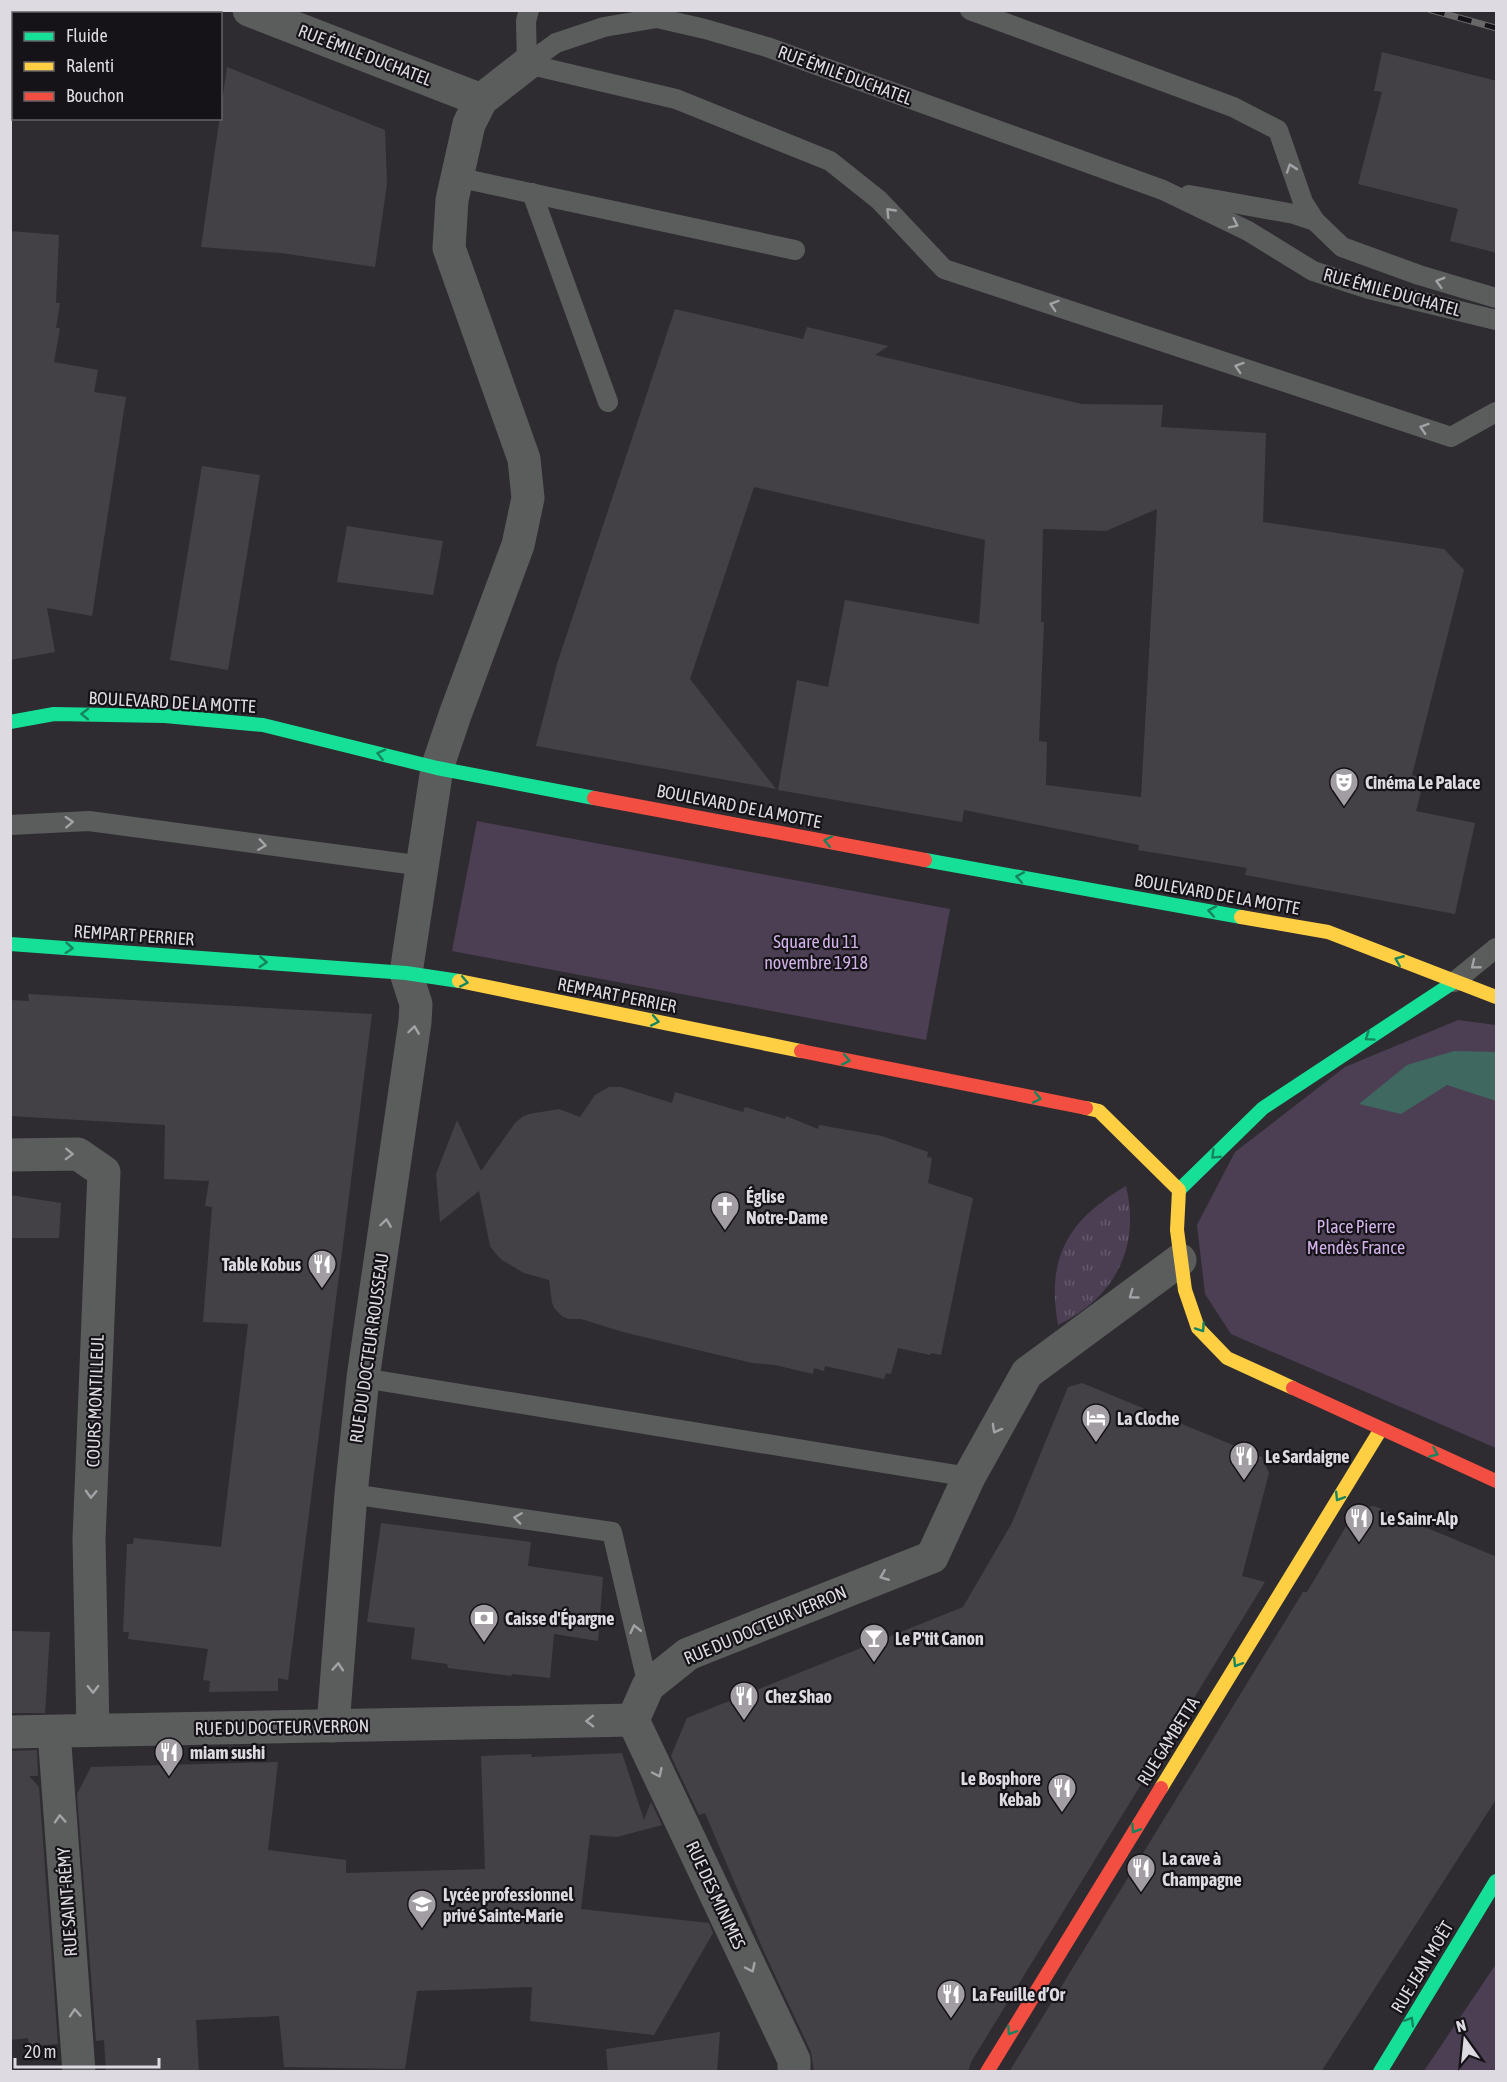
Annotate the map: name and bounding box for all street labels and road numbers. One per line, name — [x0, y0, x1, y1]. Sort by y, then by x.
street label: RUE ÉMILE DUCHATEL — [295, 20, 435, 90]
street label: RUE ÉMILE DUCHATEL — [775, 41, 915, 109]
street label: RUE ÉMILE DUCHATEL — [1321, 264, 1463, 320]
street label: BOULEVARD DE LA MOTTE — [88, 687, 256, 717]
street label: BOULEVARD DE LA MOTTE — [655, 780, 823, 832]
street label: BOULEVARD DE LA MOTTE — [1133, 869, 1302, 919]
street label: REMPART PERRIER — [73, 920, 195, 950]
street label: REMPART PERRIER — [556, 973, 678, 1017]
street label: RUE DU DOCTEUR ROUSSEAU — [345, 1252, 393, 1444]
street label: COURS MONTILLEUL — [82, 1334, 108, 1468]
street label: RUE DU DOCTEUR VERRON — [680, 1581, 850, 1669]
street label: RUE GAMBETTA — [1133, 1693, 1204, 1789]
street label: RUE DU DOCTEUR VERRON — [194, 1715, 370, 1739]
street label: RUE DES MINIMES — [682, 1838, 750, 1953]
street label: RUE SAINT-RÉMY — [53, 1847, 81, 1957]
street label: RUE JEAN MOËT — [1386, 1917, 1458, 2017]

